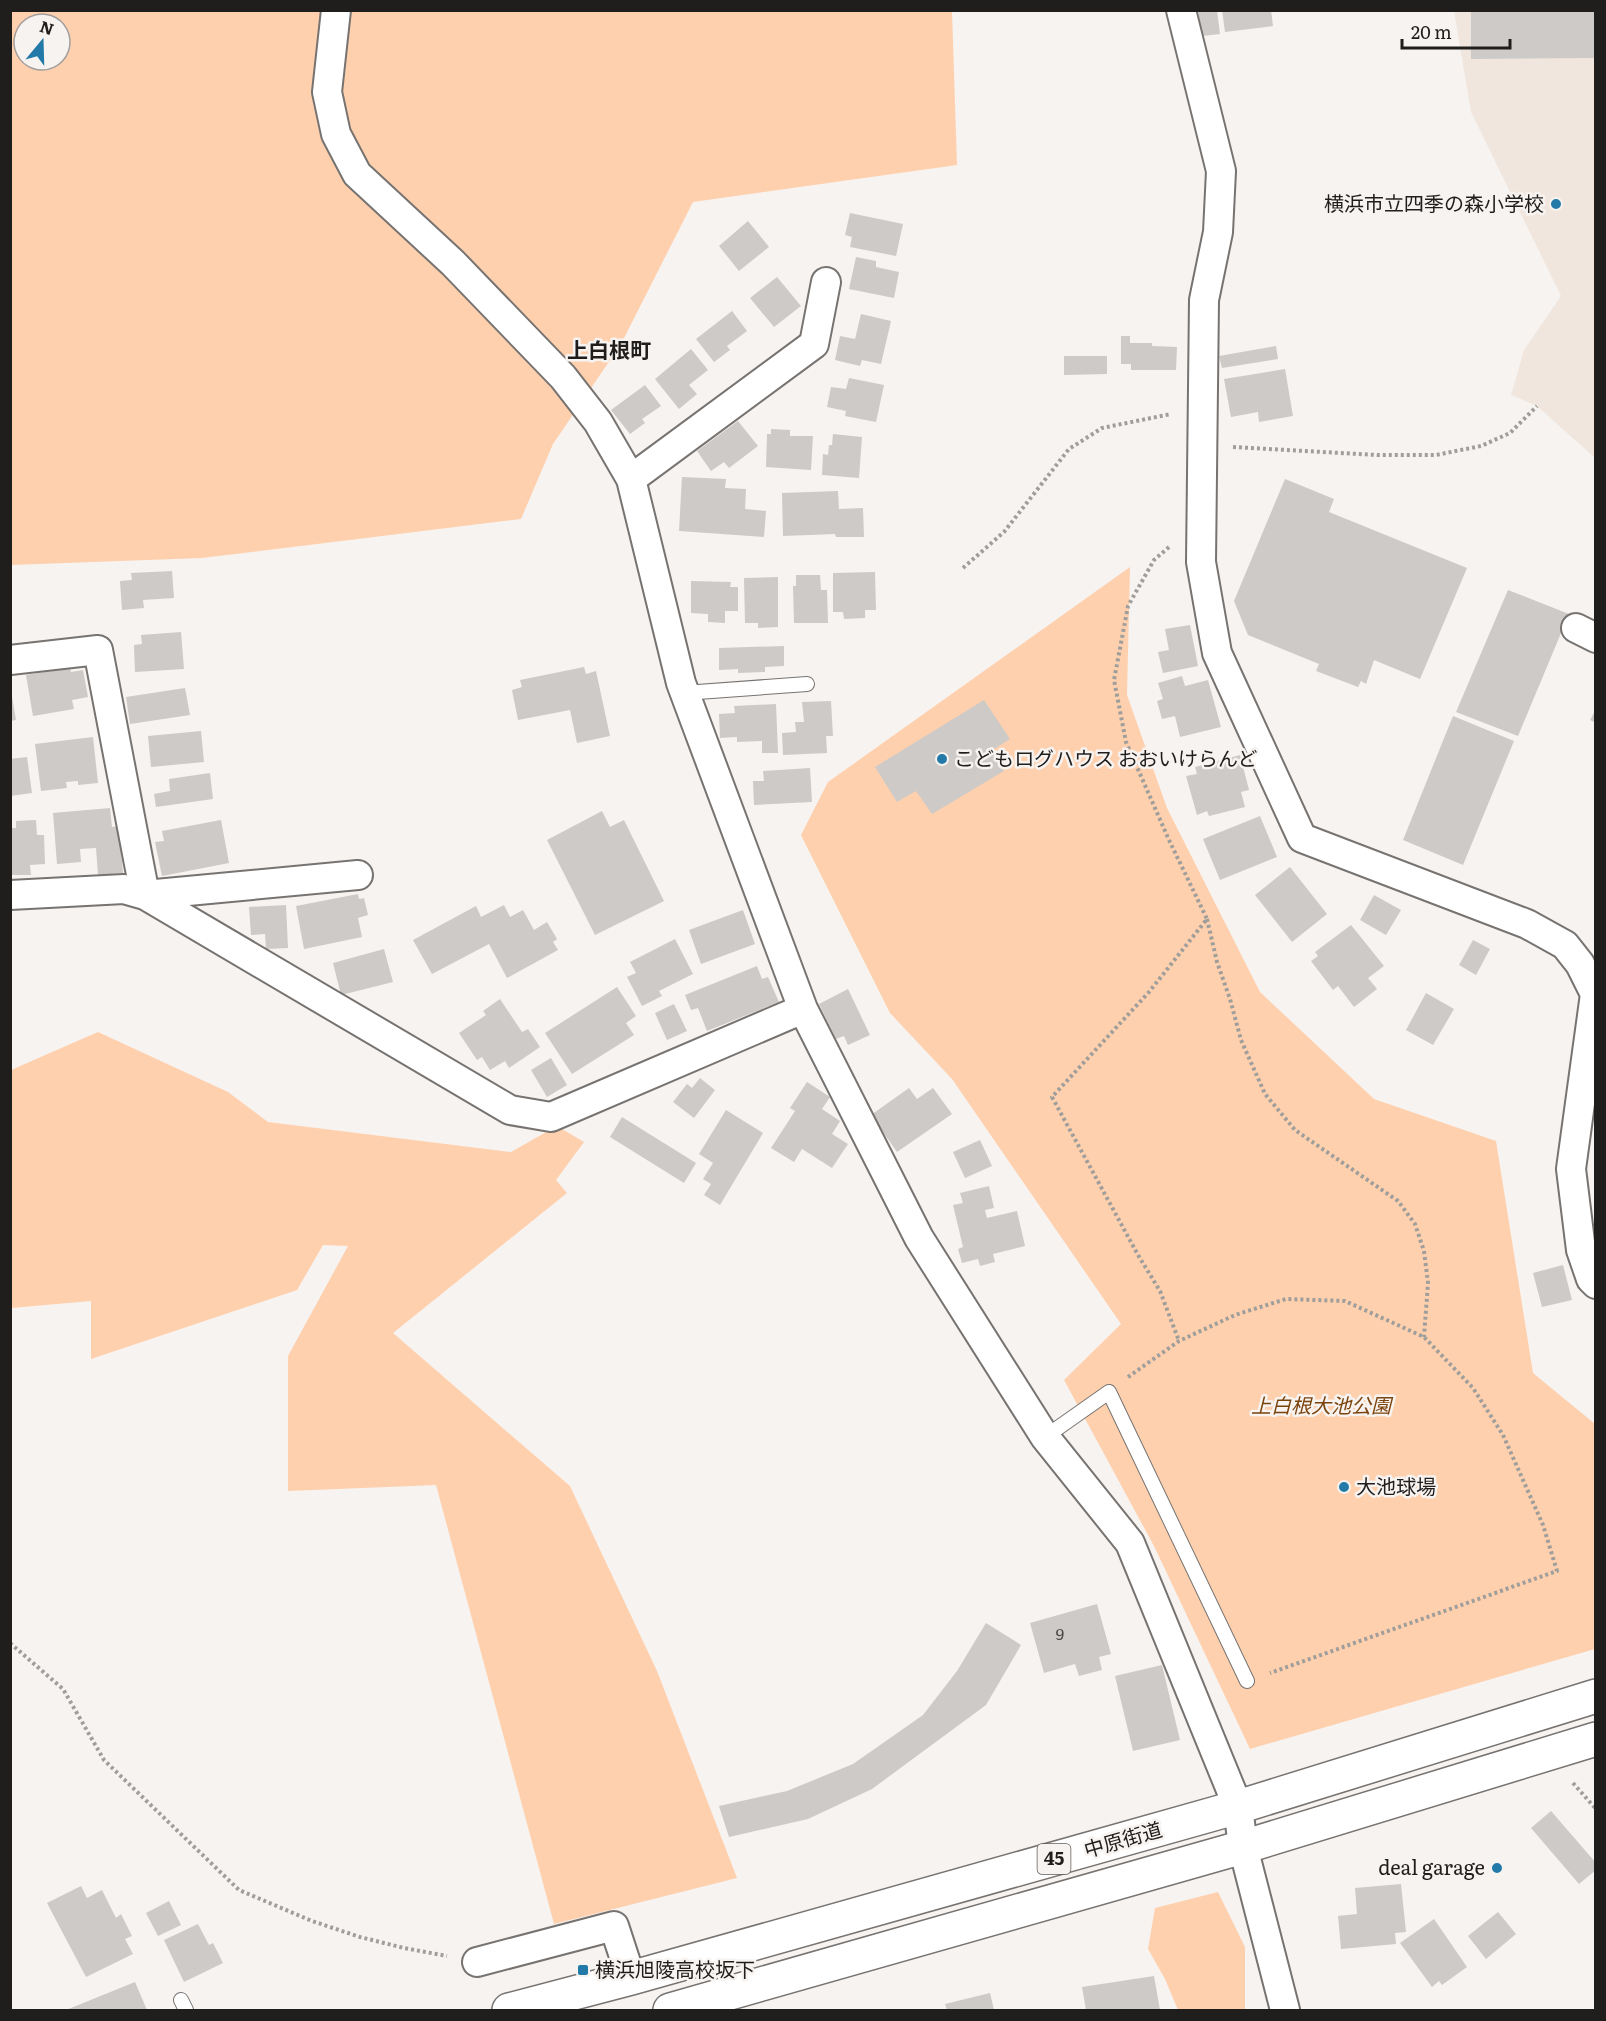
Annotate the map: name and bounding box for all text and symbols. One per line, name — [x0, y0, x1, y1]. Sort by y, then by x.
north arrow — [12, 12, 72, 72]
scale bar — [1402, 12, 1510, 50]
text: N — [37, 13, 57, 40]
text: 20 m — [1411, 18, 1452, 45]
place label: 横浜市立四季の森小学校 — [1324, 187, 1544, 217]
marker: 横浜市立四季の森小学校 — [1549, 197, 1563, 211]
district label: 上白根町 — [567, 333, 651, 364]
place label: こどもログハウス おおいけらんど — [954, 742, 1257, 772]
marker: こどもログハウス おおいけらんど — [935, 752, 949, 766]
park label: 上白根大池公園 — [1251, 1389, 1394, 1419]
place label: 大池球場 — [1356, 1470, 1436, 1500]
marker: 大池球場 — [1337, 1480, 1351, 1494]
house number: 9 — [1056, 1621, 1064, 1645]
street label: 中原街道 — [1080, 1813, 1165, 1864]
road number: 45 — [1038, 1844, 1070, 1874]
place label: deal garage — [1378, 1851, 1485, 1881]
marker: deal garage — [1490, 1861, 1504, 1875]
place label: 横浜旭陵高校坂下 — [595, 1953, 755, 1983]
marker: 横浜旭陵高校坂下 — [576, 1963, 590, 1977]

